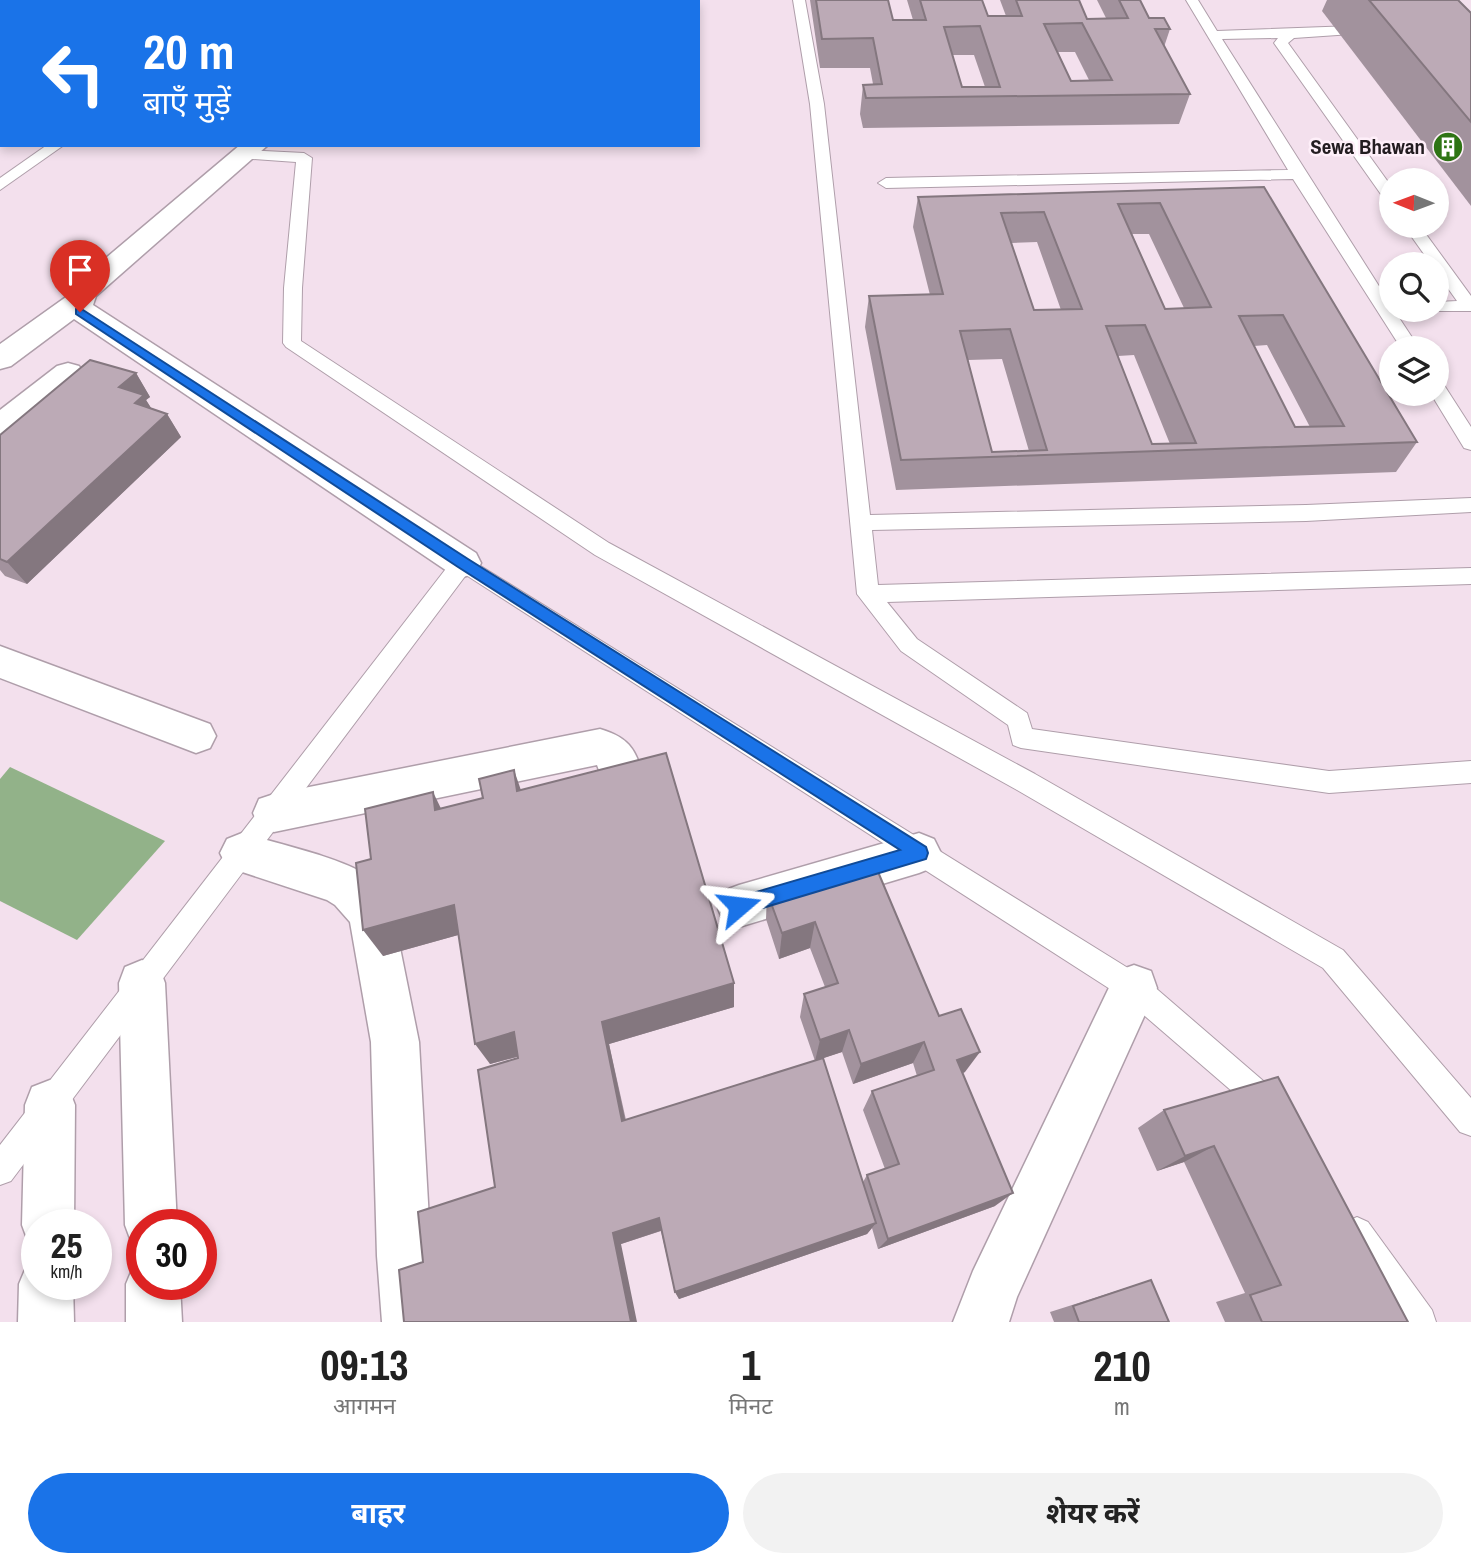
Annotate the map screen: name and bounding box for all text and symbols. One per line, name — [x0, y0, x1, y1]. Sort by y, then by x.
text: 20 m — [143, 18, 235, 84]
icon: left — [28, 28, 119, 119]
text: बाएँ मुड़ें — [143, 81, 231, 124]
building icon: Sewa Bhawan — [1431, 130, 1465, 164]
place label: Sewa Bhawan — [1310, 132, 1425, 161]
north arrow — [1379, 168, 1449, 238]
map controls — [1379, 168, 1449, 406]
pin — [50, 240, 110, 312]
icon: arrive — [61, 251, 99, 289]
button: search — [1379, 252, 1449, 322]
button: layers — [1379, 336, 1449, 406]
position arrow — [702, 869, 776, 943]
speed limit sign: 30 — [126, 1209, 217, 1300]
text: 25 — [51, 1222, 82, 1269]
text: km/h — [51, 1259, 83, 1284]
text: 09:13 — [320, 1337, 408, 1393]
text: 1 — [741, 1337, 760, 1393]
text: 210 — [1093, 1338, 1151, 1394]
text: आगमन — [333, 1390, 396, 1421]
text: मिनट — [729, 1390, 773, 1421]
text: m — [1114, 1391, 1130, 1422]
button: बाहर — [28, 1473, 729, 1553]
button: शेयर करें — [743, 1473, 1443, 1553]

